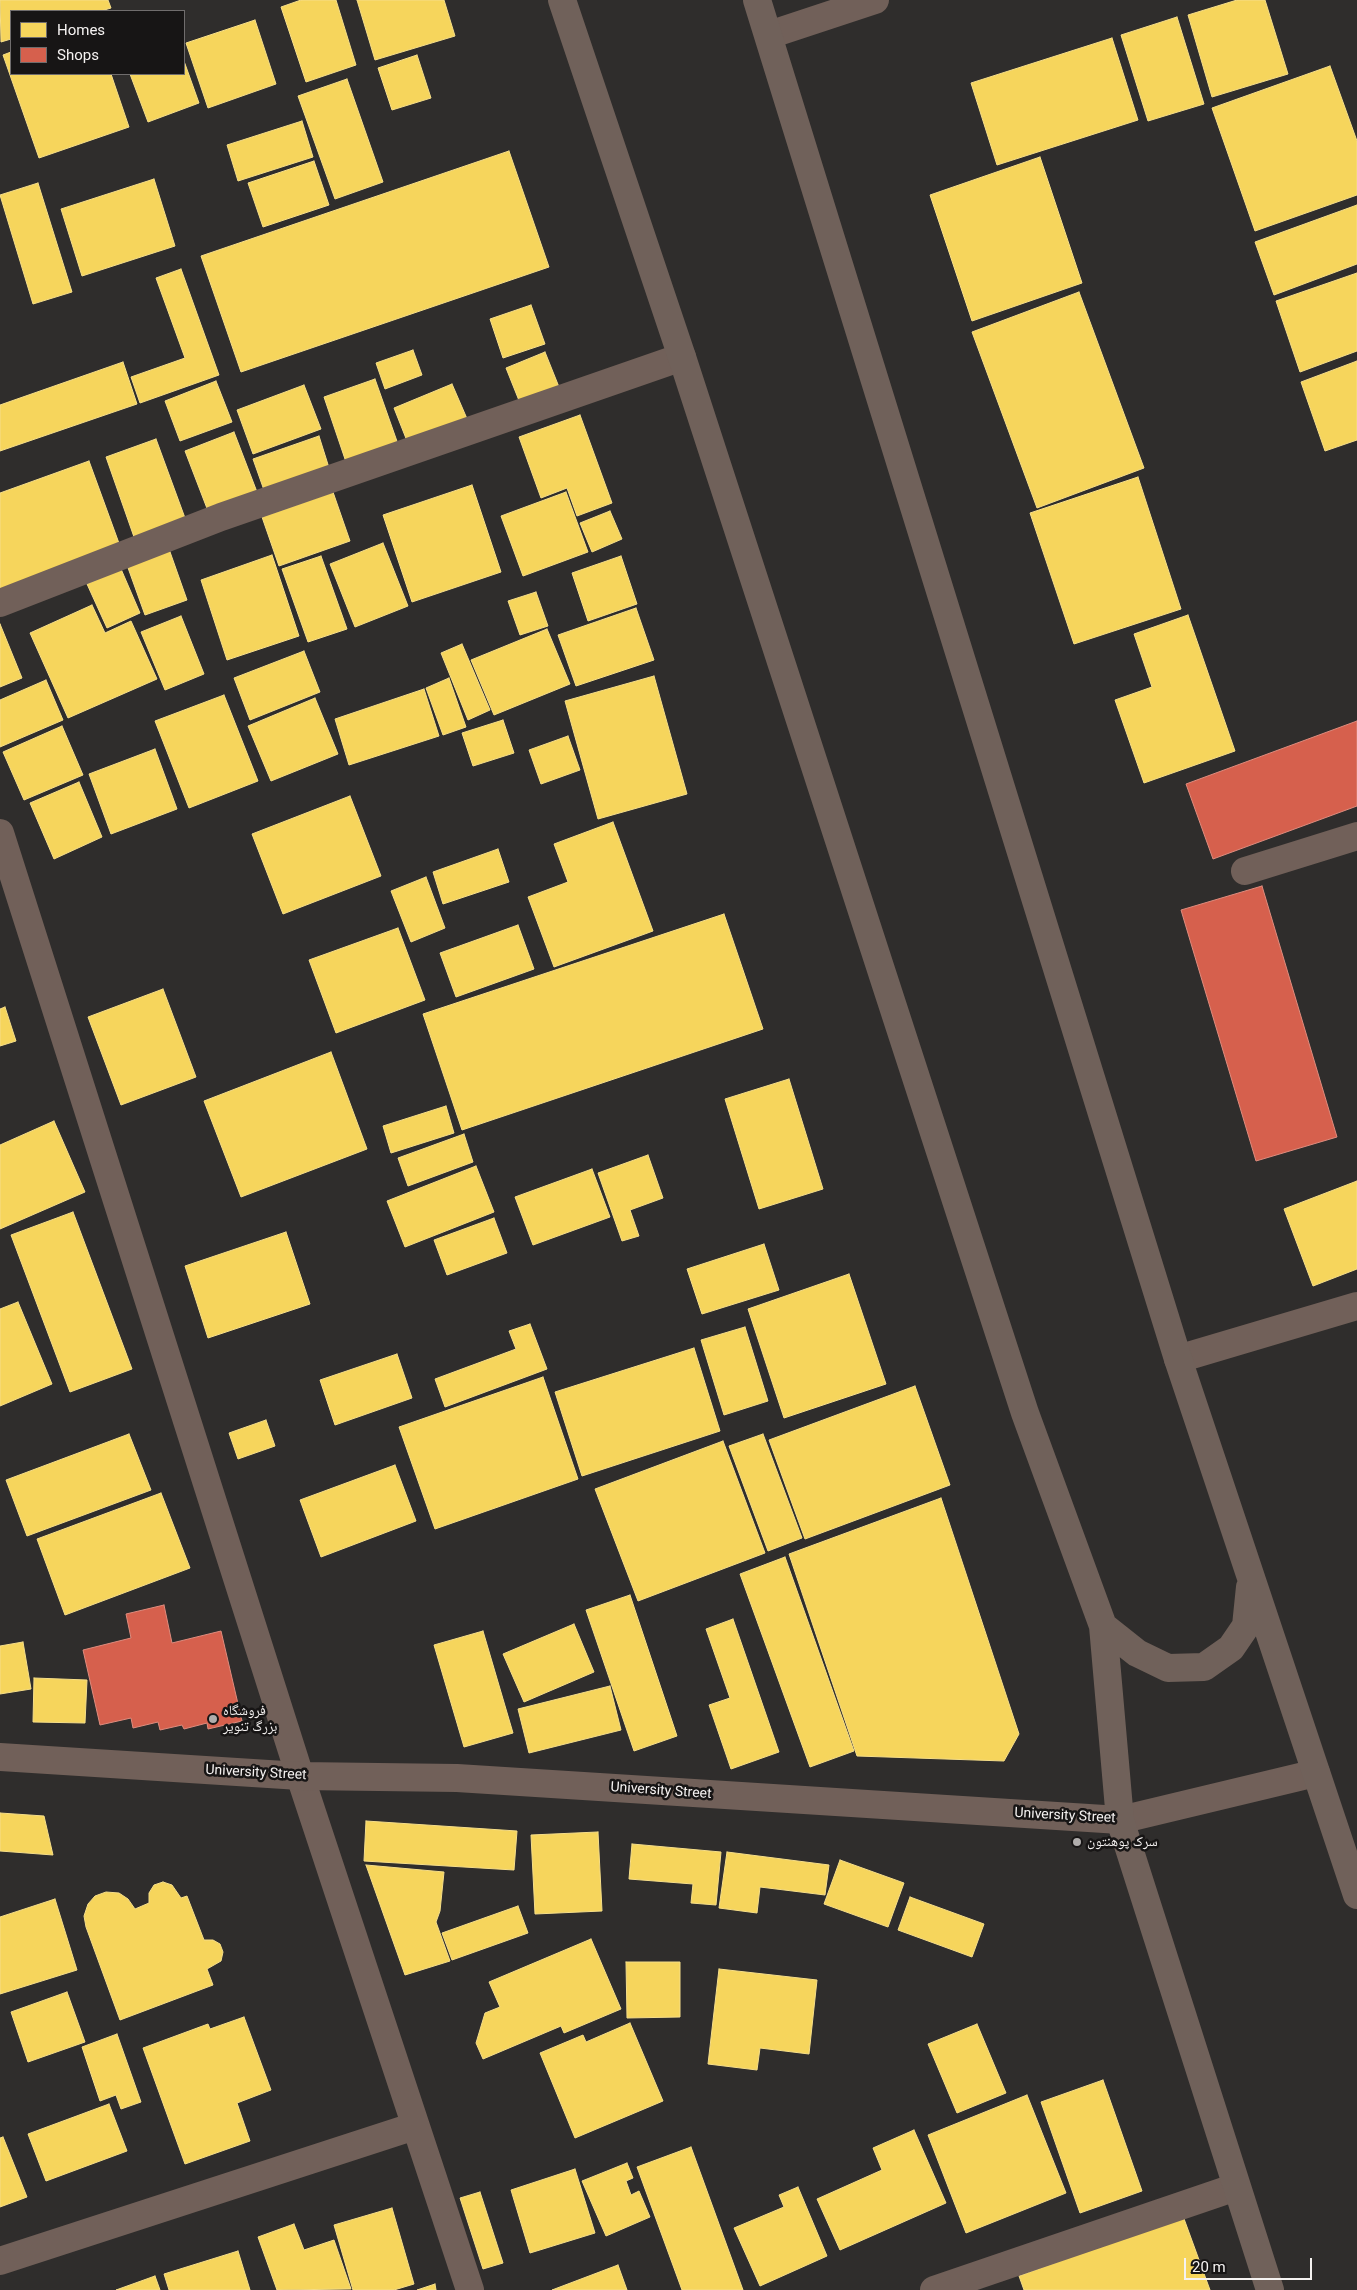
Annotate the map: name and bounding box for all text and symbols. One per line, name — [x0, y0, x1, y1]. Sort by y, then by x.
legend — [10, 10, 185, 75]
text: Homes — [57, 21, 105, 39]
text: Shops — [57, 46, 99, 64]
place label: فروشگاه بزرگ تنویر — [223, 1703, 277, 1735]
marker: فروشگاه بزرگ تنویر — [207, 1713, 219, 1725]
street label: University Street — [205, 1762, 307, 1784]
street label: University Street — [610, 1779, 712, 1803]
street label: University Street — [1014, 1805, 1116, 1827]
place label: سرک پوهنتون — [1087, 1834, 1158, 1850]
marker: سرک پوهنتون — [1071, 1836, 1083, 1848]
scale bar — [1187, 2248, 1314, 2280]
text: 20 m — [1192, 2258, 1226, 2276]

